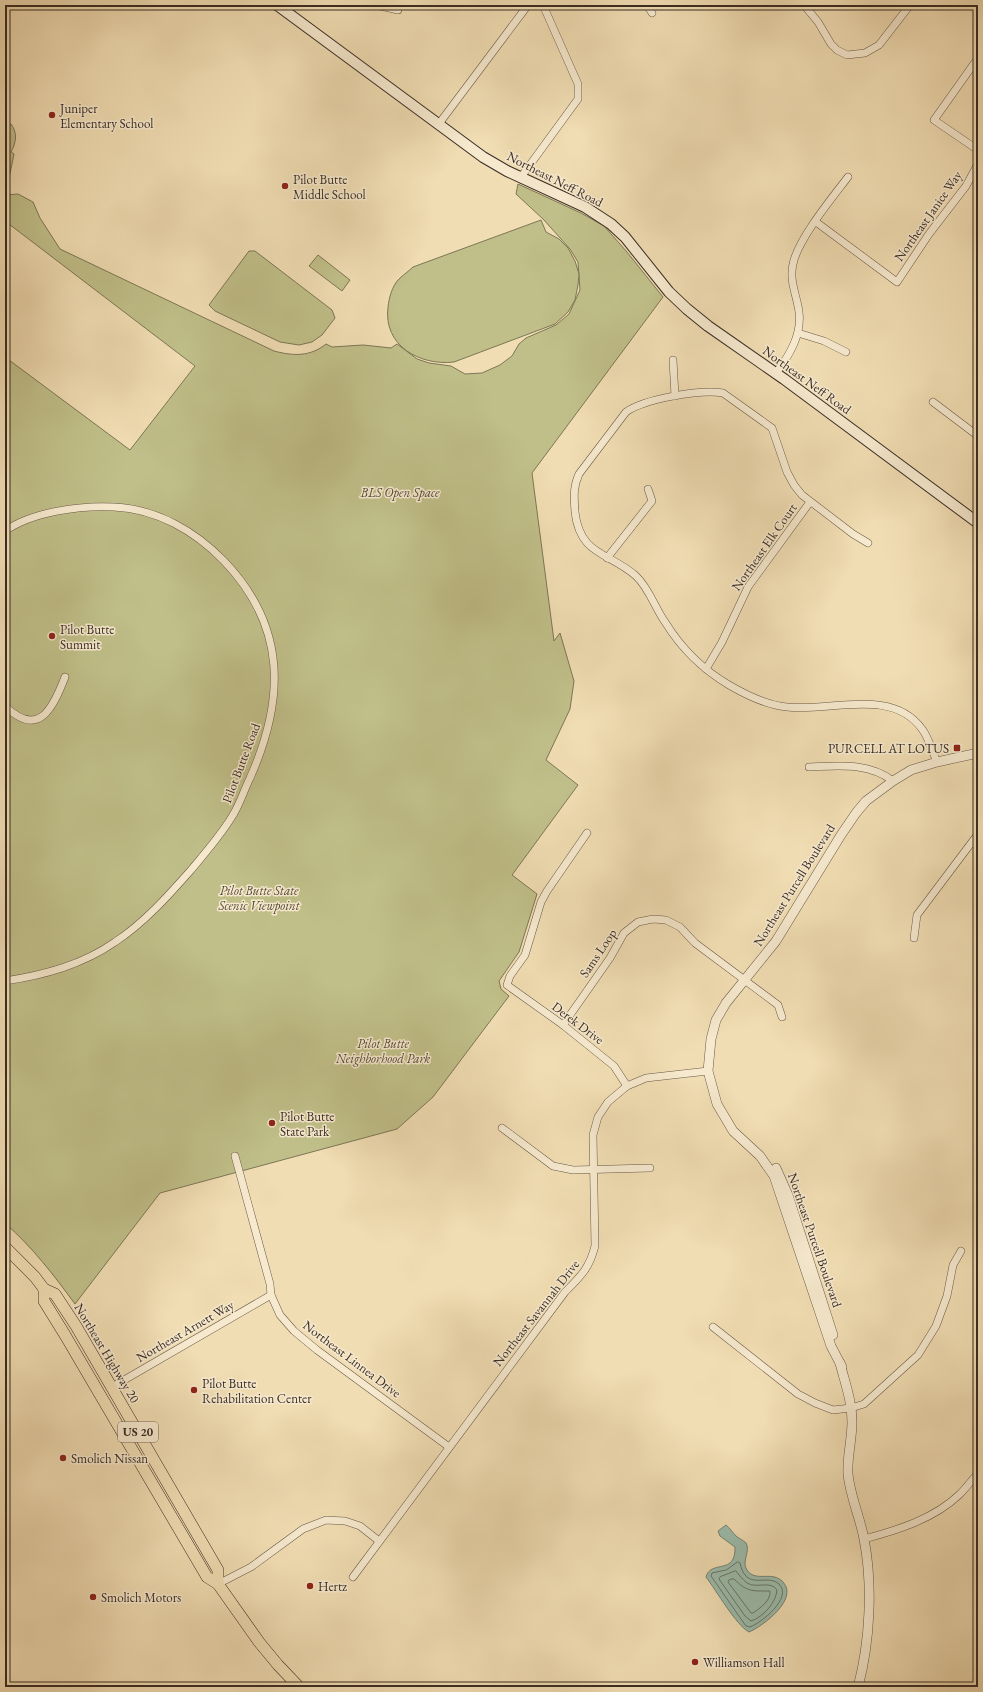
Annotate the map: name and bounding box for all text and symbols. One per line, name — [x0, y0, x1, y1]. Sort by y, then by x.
place label: Juniper Elementary School — [59, 100, 153, 132]
marker: Juniper Elementary School — [47, 110, 57, 120]
street label: Northeast Neff Road — [504, 147, 606, 211]
street label: Northeast Janice Way — [890, 167, 966, 265]
place label: Pilot Butte Middle School — [293, 171, 366, 203]
marker: Pilot Butte Middle School — [280, 181, 290, 191]
street label: Northeast Neff Road — [759, 342, 855, 418]
park label: BLS Open Space — [360, 484, 440, 501]
street label: Northeast Elk Court — [727, 500, 801, 594]
place label: Pilot Butte Summit — [60, 621, 114, 653]
marker: Pilot Butte Summit — [47, 631, 57, 641]
street label: Pilot Butte Road — [218, 720, 264, 805]
place label: PURCELL AT LOTUS — [828, 740, 949, 757]
marker: PURCELL AT LOTUS — [952, 743, 962, 753]
street label: Northeast Purcell Boulevard — [749, 820, 839, 949]
park label: Pilot Butte State Scenic Viewpoint — [217, 882, 301, 914]
street label: Sams Loop — [575, 925, 621, 981]
street label: Derek Drive — [549, 998, 607, 1048]
park label: Pilot Butte Neighborhood Park — [335, 1035, 430, 1067]
place label: Pilot Butte State Park — [280, 1108, 334, 1140]
marker: Pilot Butte State Park — [267, 1118, 277, 1128]
street label: Northeast Purcell Boulevard — [784, 1171, 846, 1310]
street label: Northeast Savannah Drive — [489, 1256, 583, 1370]
street label: Northeast Arnett Way — [133, 1296, 237, 1366]
street label: Northeast Highway 20 — [71, 1300, 143, 1406]
street label: Northeast Linnea Drive — [300, 1317, 404, 1401]
place label: Pilot Butte Rehabilitation Center — [202, 1375, 312, 1407]
marker: Pilot Butte Rehabilitation Center — [189, 1385, 199, 1395]
road number: US 20 — [118, 1422, 158, 1442]
place label: Smolich Nissan — [71, 1450, 148, 1467]
marker: Smolich Nissan — [58, 1453, 68, 1463]
place label: Hertz — [318, 1578, 347, 1595]
marker: Hertz — [305, 1581, 315, 1591]
place label: Smolich Motors — [101, 1589, 181, 1606]
marker: Smolich Motors — [88, 1592, 98, 1602]
place label: Williamson Hall — [703, 1654, 785, 1671]
marker: Williamson Hall — [690, 1657, 700, 1667]

